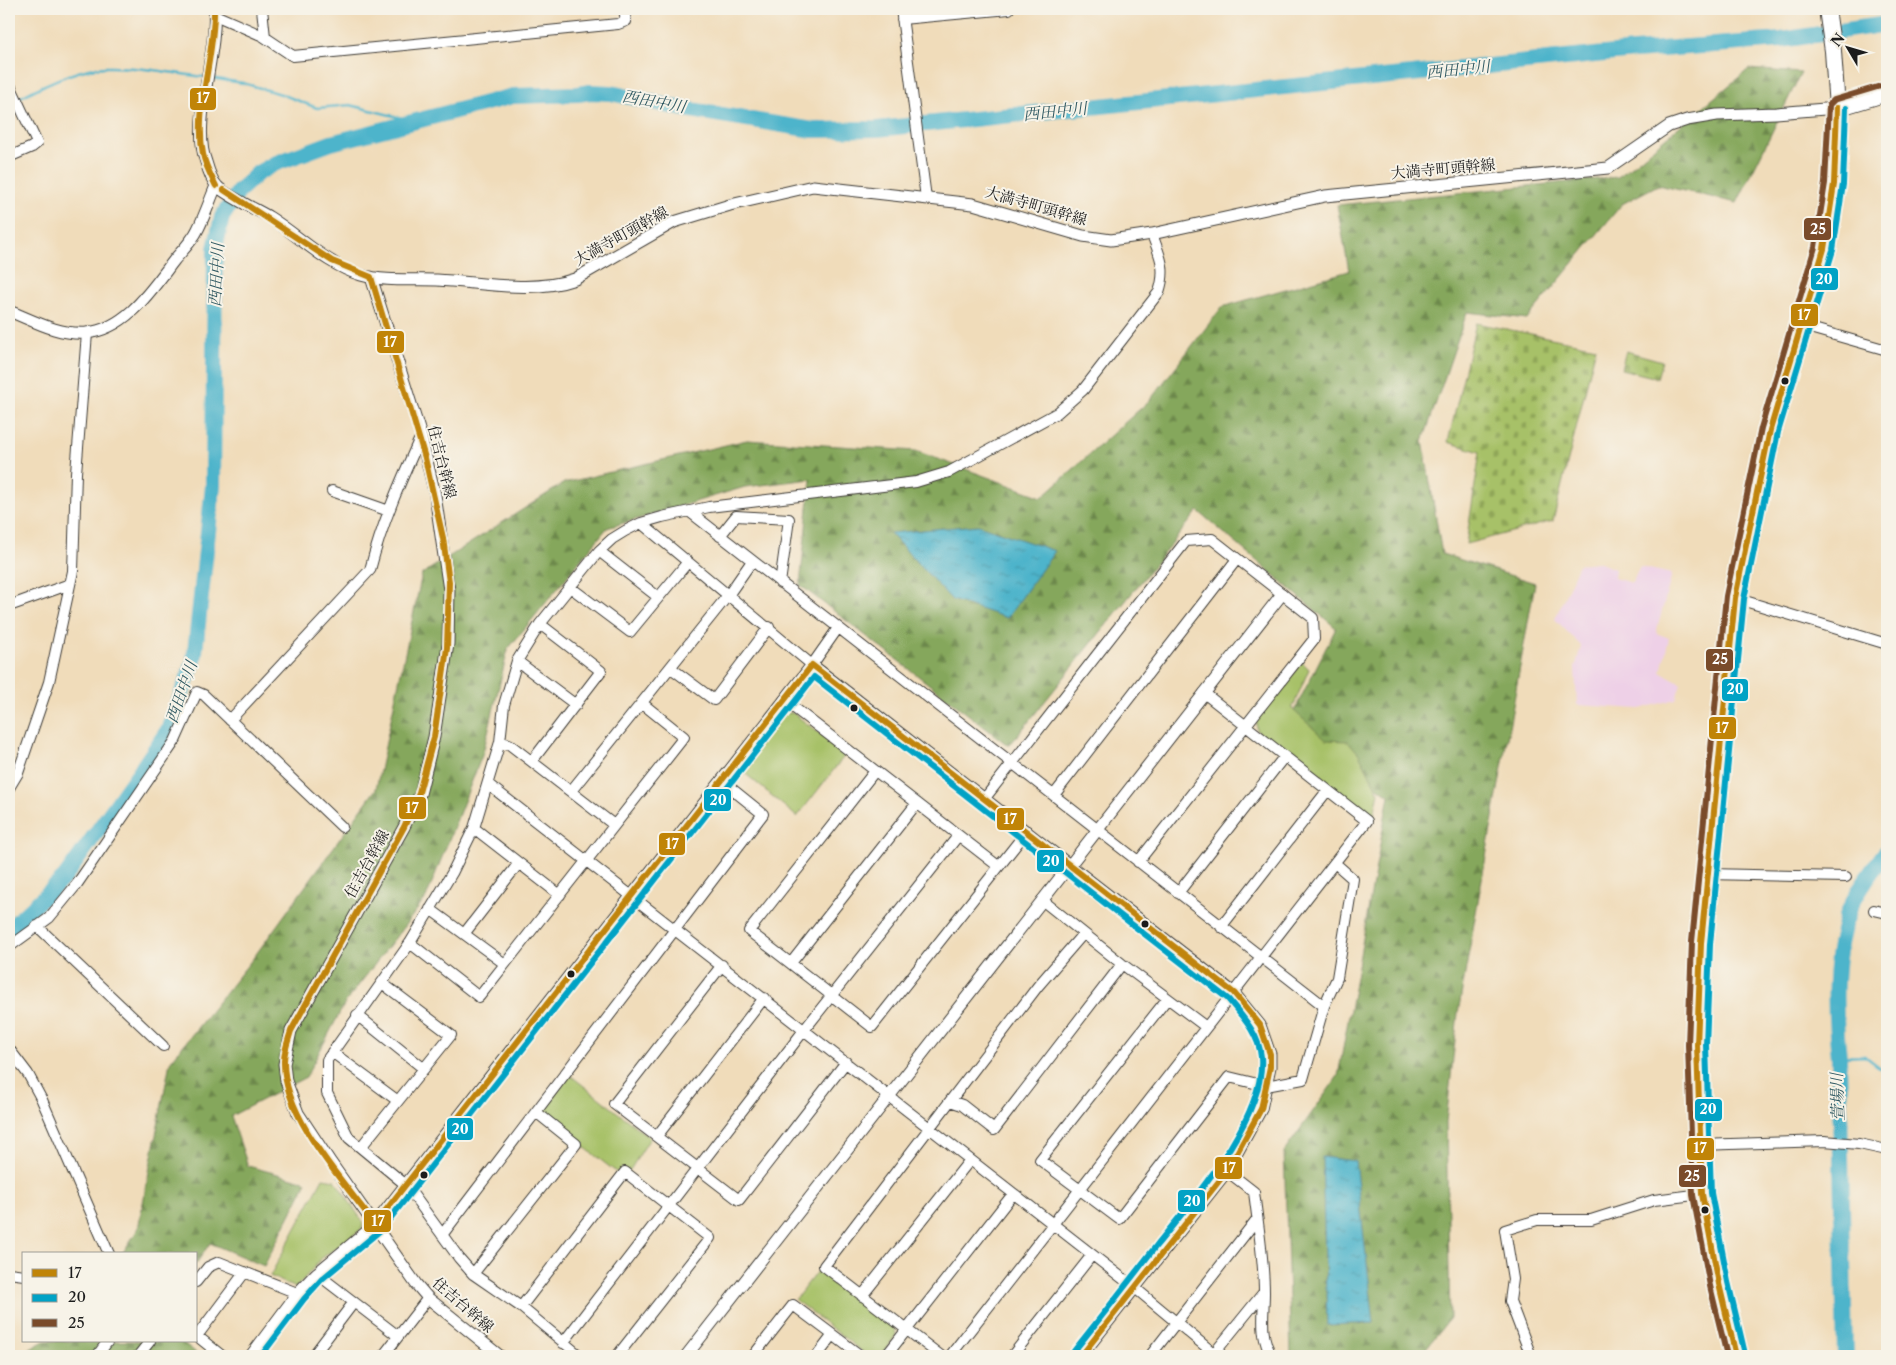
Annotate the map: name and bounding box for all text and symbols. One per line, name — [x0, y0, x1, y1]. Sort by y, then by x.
north arrow — [1824, 22, 1874, 72]
text: N — [1827, 30, 1849, 50]
water label: 西田中川 — [1425, 56, 1493, 82]
water label: 西田中川 — [621, 86, 689, 117]
line badge: 17 — [189, 87, 217, 111]
text: 17 — [196, 89, 210, 107]
water label: 西田中川 — [1022, 98, 1090, 124]
street label: 大満寺町頭幹線 — [1390, 154, 1496, 183]
street label: 大満寺町頭幹線 — [983, 182, 1089, 229]
street label: 大満寺町頭幹線 — [570, 202, 671, 269]
line badge: 25 — [1803, 217, 1832, 241]
text: 25 — [1810, 220, 1826, 238]
water label: 西田中川 — [204, 241, 228, 307]
line badge: 20 — [1810, 267, 1839, 291]
text: 20 — [1815, 270, 1833, 288]
line badge: 17 — [1790, 303, 1819, 327]
text: 17 — [1797, 306, 1811, 324]
line badge: 17 — [376, 330, 405, 354]
text: 17 — [383, 333, 397, 351]
unlabelled marker — [1780, 376, 1790, 386]
street label: 住吉台幹線 — [424, 423, 461, 501]
line badge: 25 — [1705, 648, 1734, 672]
text: 25 — [1712, 650, 1728, 668]
water label: 西田中川 — [161, 657, 202, 726]
line badge: 20 — [1721, 678, 1749, 702]
text: 20 — [1726, 680, 1744, 698]
unlabelled marker — [849, 703, 859, 713]
line badge: 17 — [1708, 716, 1737, 740]
text: 17 — [1715, 719, 1729, 737]
line badge: 20 — [703, 788, 732, 812]
text: 20 — [709, 791, 727, 809]
line badge: 17 — [398, 796, 427, 820]
text: 17 — [405, 799, 419, 817]
line badge: 17 — [996, 807, 1025, 831]
text: 17 — [1003, 810, 1017, 828]
street label: 住吉台幹線 — [340, 826, 393, 901]
line badge: 17 — [658, 832, 686, 856]
text: 17 — [665, 835, 679, 853]
line badge: 20 — [1036, 849, 1065, 873]
text: 20 — [1042, 852, 1060, 870]
unlabelled marker — [1140, 919, 1150, 929]
unlabelled marker — [566, 969, 576, 979]
water label: 萱場川 — [1826, 1071, 1848, 1121]
line badge: 20 — [1694, 1098, 1723, 1122]
text: 20 — [1699, 1100, 1717, 1118]
line badge: 20 — [446, 1117, 474, 1141]
text: 20 — [451, 1120, 469, 1138]
line badge: 17 — [1686, 1137, 1715, 1161]
text: 17 — [1693, 1139, 1707, 1157]
line badge: 17 — [1214, 1156, 1243, 1180]
text: 17 — [1222, 1159, 1236, 1177]
line badge: 25 — [1678, 1164, 1707, 1188]
text: 25 — [1684, 1167, 1700, 1185]
unlabelled marker — [419, 1170, 429, 1180]
line badge: 20 — [1177, 1189, 1206, 1213]
text: 20 — [1183, 1192, 1201, 1210]
unlabelled marker — [1700, 1205, 1710, 1215]
line badge: 17 — [363, 1209, 392, 1233]
text: 17 — [371, 1212, 385, 1230]
legend — [22, 1252, 198, 1342]
text: 17 — [68, 1263, 82, 1282]
street label: 住吉台幹線 — [429, 1273, 498, 1336]
text: 20 — [68, 1287, 86, 1306]
text: 25 — [68, 1313, 85, 1332]

